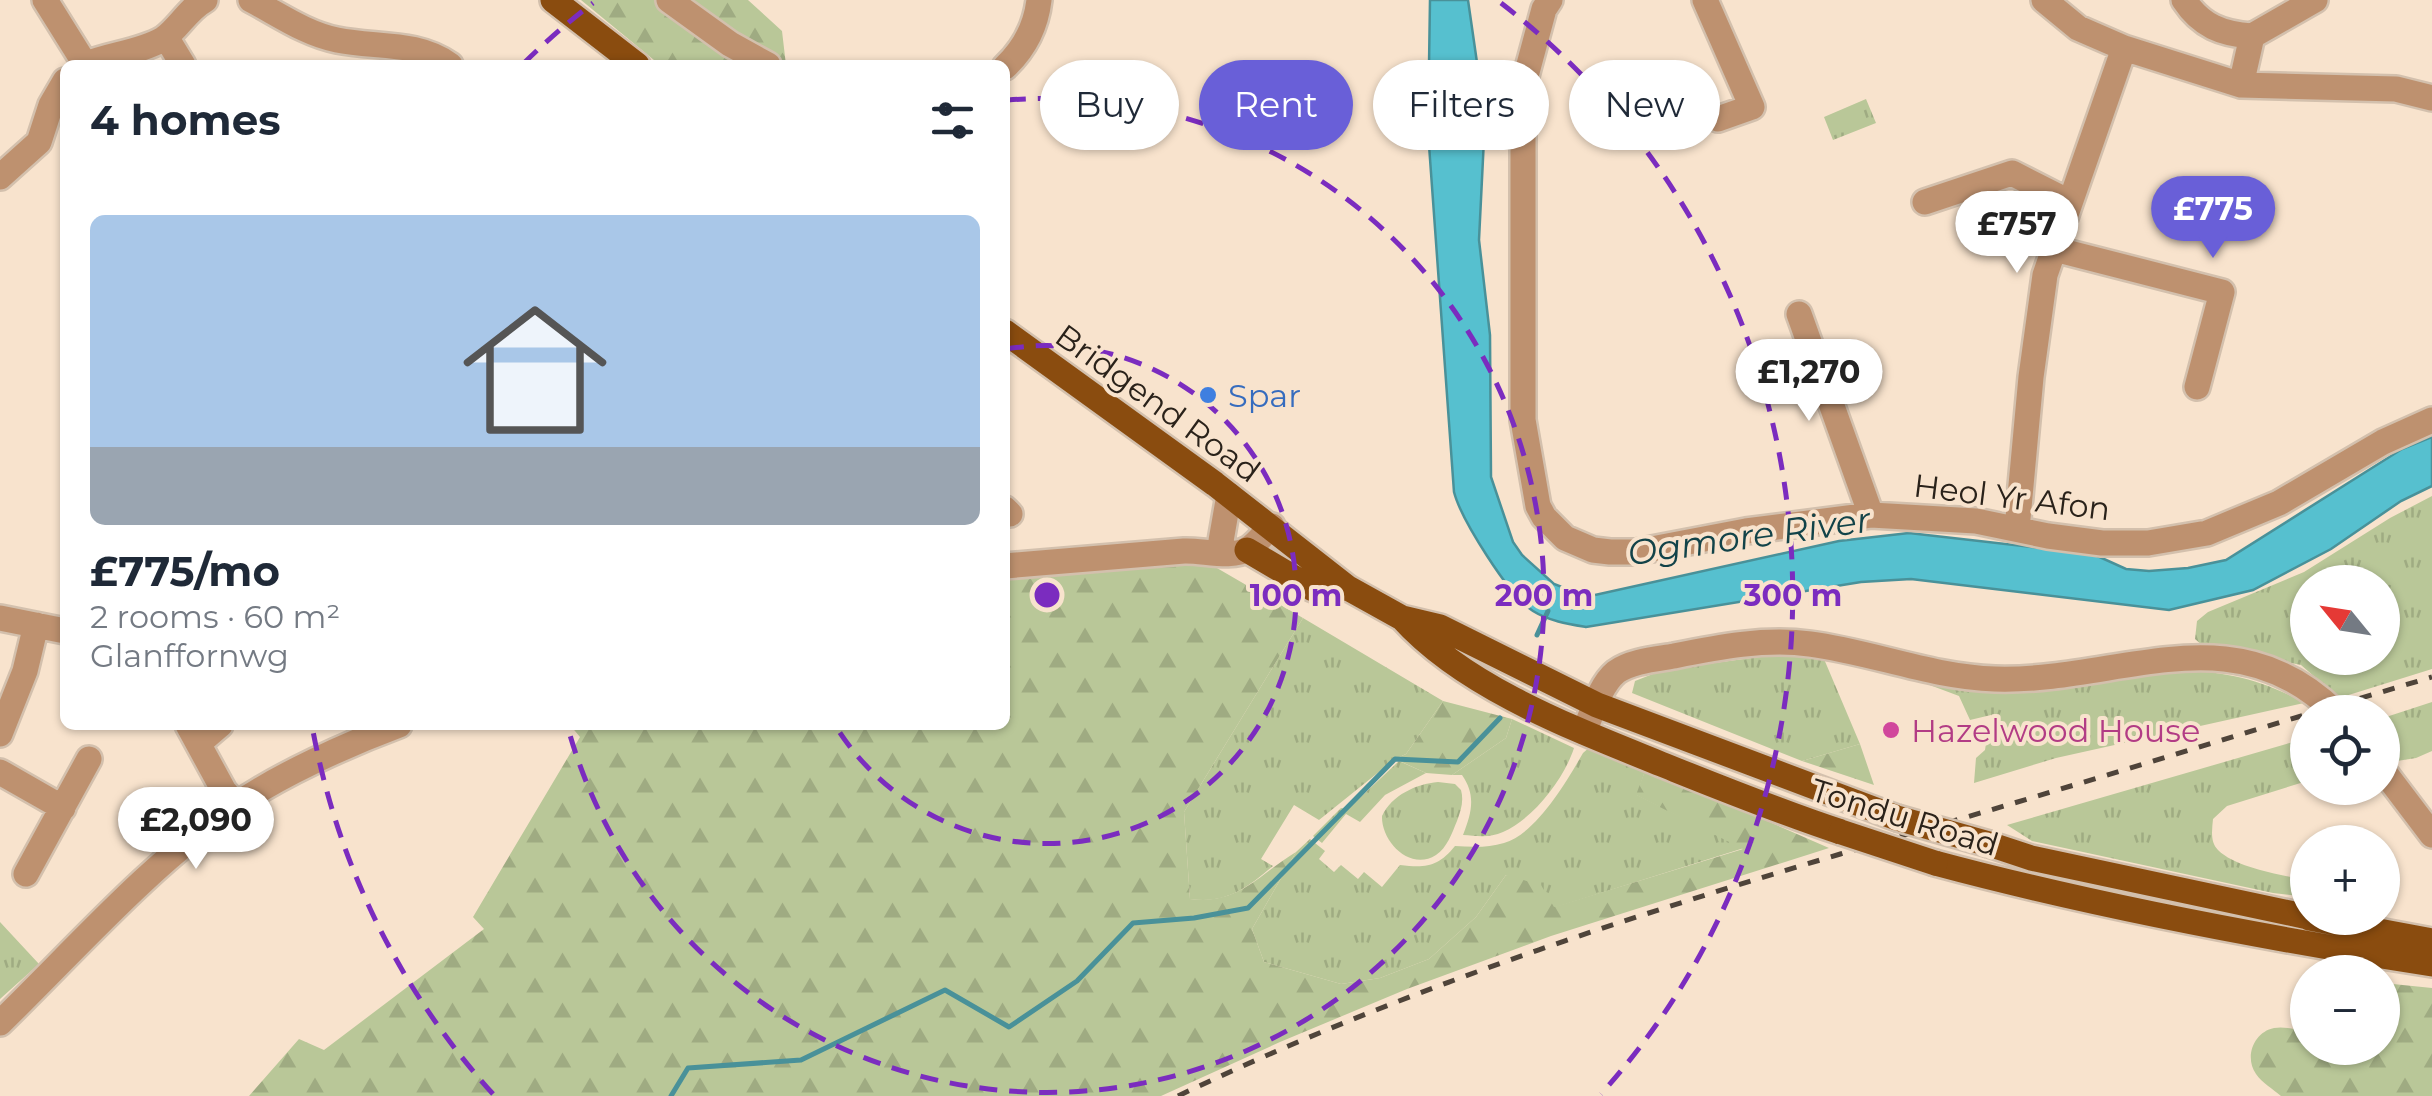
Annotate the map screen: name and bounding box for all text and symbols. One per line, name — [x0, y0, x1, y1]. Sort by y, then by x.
chip: Buy — [1040, 60, 1179, 150]
chip: Rent — [1199, 60, 1353, 150]
chip: Filters — [1373, 60, 1549, 150]
chip: New — [1569, 60, 1720, 150]
icon: filters — [925, 93, 980, 148]
text: 4 homes — [90, 94, 281, 146]
pin: £775 — [2154, 176, 2272, 261]
text: £775 — [2173, 189, 2253, 228]
pin: £757 — [1958, 191, 2076, 276]
text: £757 — [1977, 204, 2057, 243]
icon: home — [445, 280, 625, 460]
street label: Bridgend Road — [1048, 316, 1268, 490]
pin: £1,270 — [1728, 339, 1890, 424]
text: £1,270 — [1758, 352, 1860, 391]
place label: Spar — [1228, 376, 1301, 415]
marker: Spar — [1197, 384, 1219, 406]
street label: Heol Yr Afon — [1911, 466, 2113, 528]
water label: Ogmore River — [1625, 498, 1874, 574]
text: £775/mo — [90, 545, 280, 597]
north arrow — [2290, 565, 2400, 675]
map controls — [2290, 565, 2400, 1065]
centre of rings — [1029, 577, 1065, 613]
text: 100 m — [1250, 577, 1342, 614]
text: 200 m — [1495, 577, 1593, 614]
text: 300 m — [1743, 577, 1842, 614]
text: 2 rooms · 60 m² — [90, 597, 340, 636]
text: Glanffornwg — [90, 636, 289, 675]
button: locate — [2290, 695, 2400, 805]
place label: Hazelwood House — [1911, 711, 2200, 750]
marker: Hazelwood House — [1880, 719, 1902, 741]
street label: Tondu Road — [1807, 770, 2003, 864]
pin: £2,090 — [115, 787, 277, 872]
text: £2,090 — [140, 800, 252, 839]
button: + — [2290, 825, 2400, 935]
button: − — [2290, 955, 2400, 1065]

